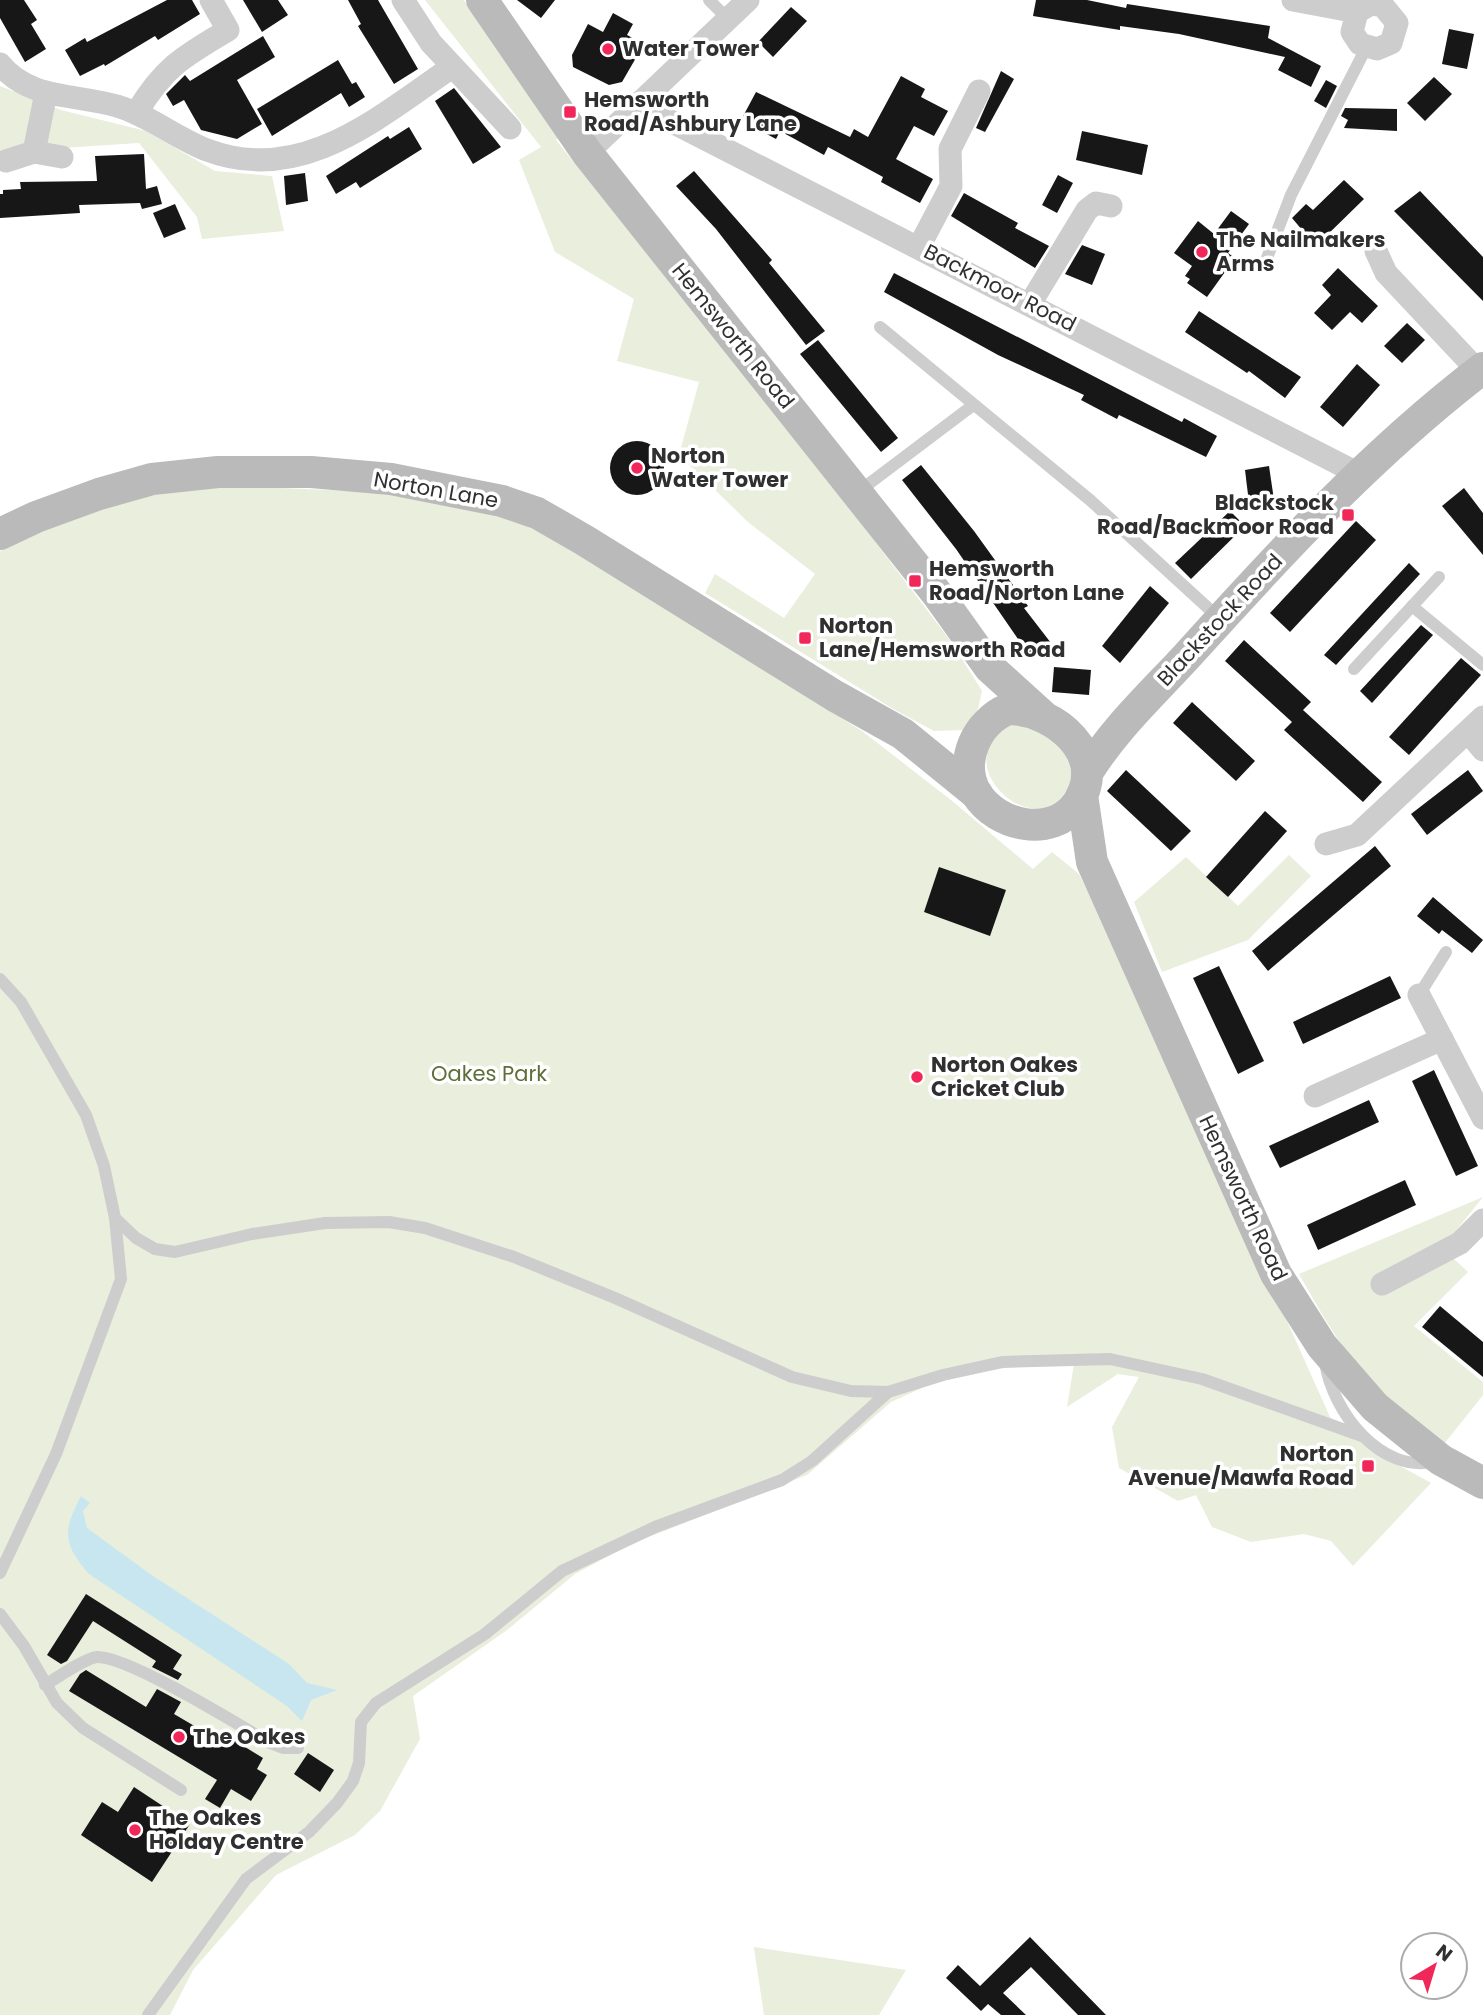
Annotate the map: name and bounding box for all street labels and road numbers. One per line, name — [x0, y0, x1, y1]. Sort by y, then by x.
street label: Backmoor Road — [919, 237, 1081, 338]
street label: Hemsworth Road — [666, 257, 801, 415]
street label: Norton Lane — [372, 464, 501, 515]
street label: Blackstock Road — [1151, 547, 1289, 692]
street label: Hemsworth Road — [1192, 1110, 1295, 1285]

